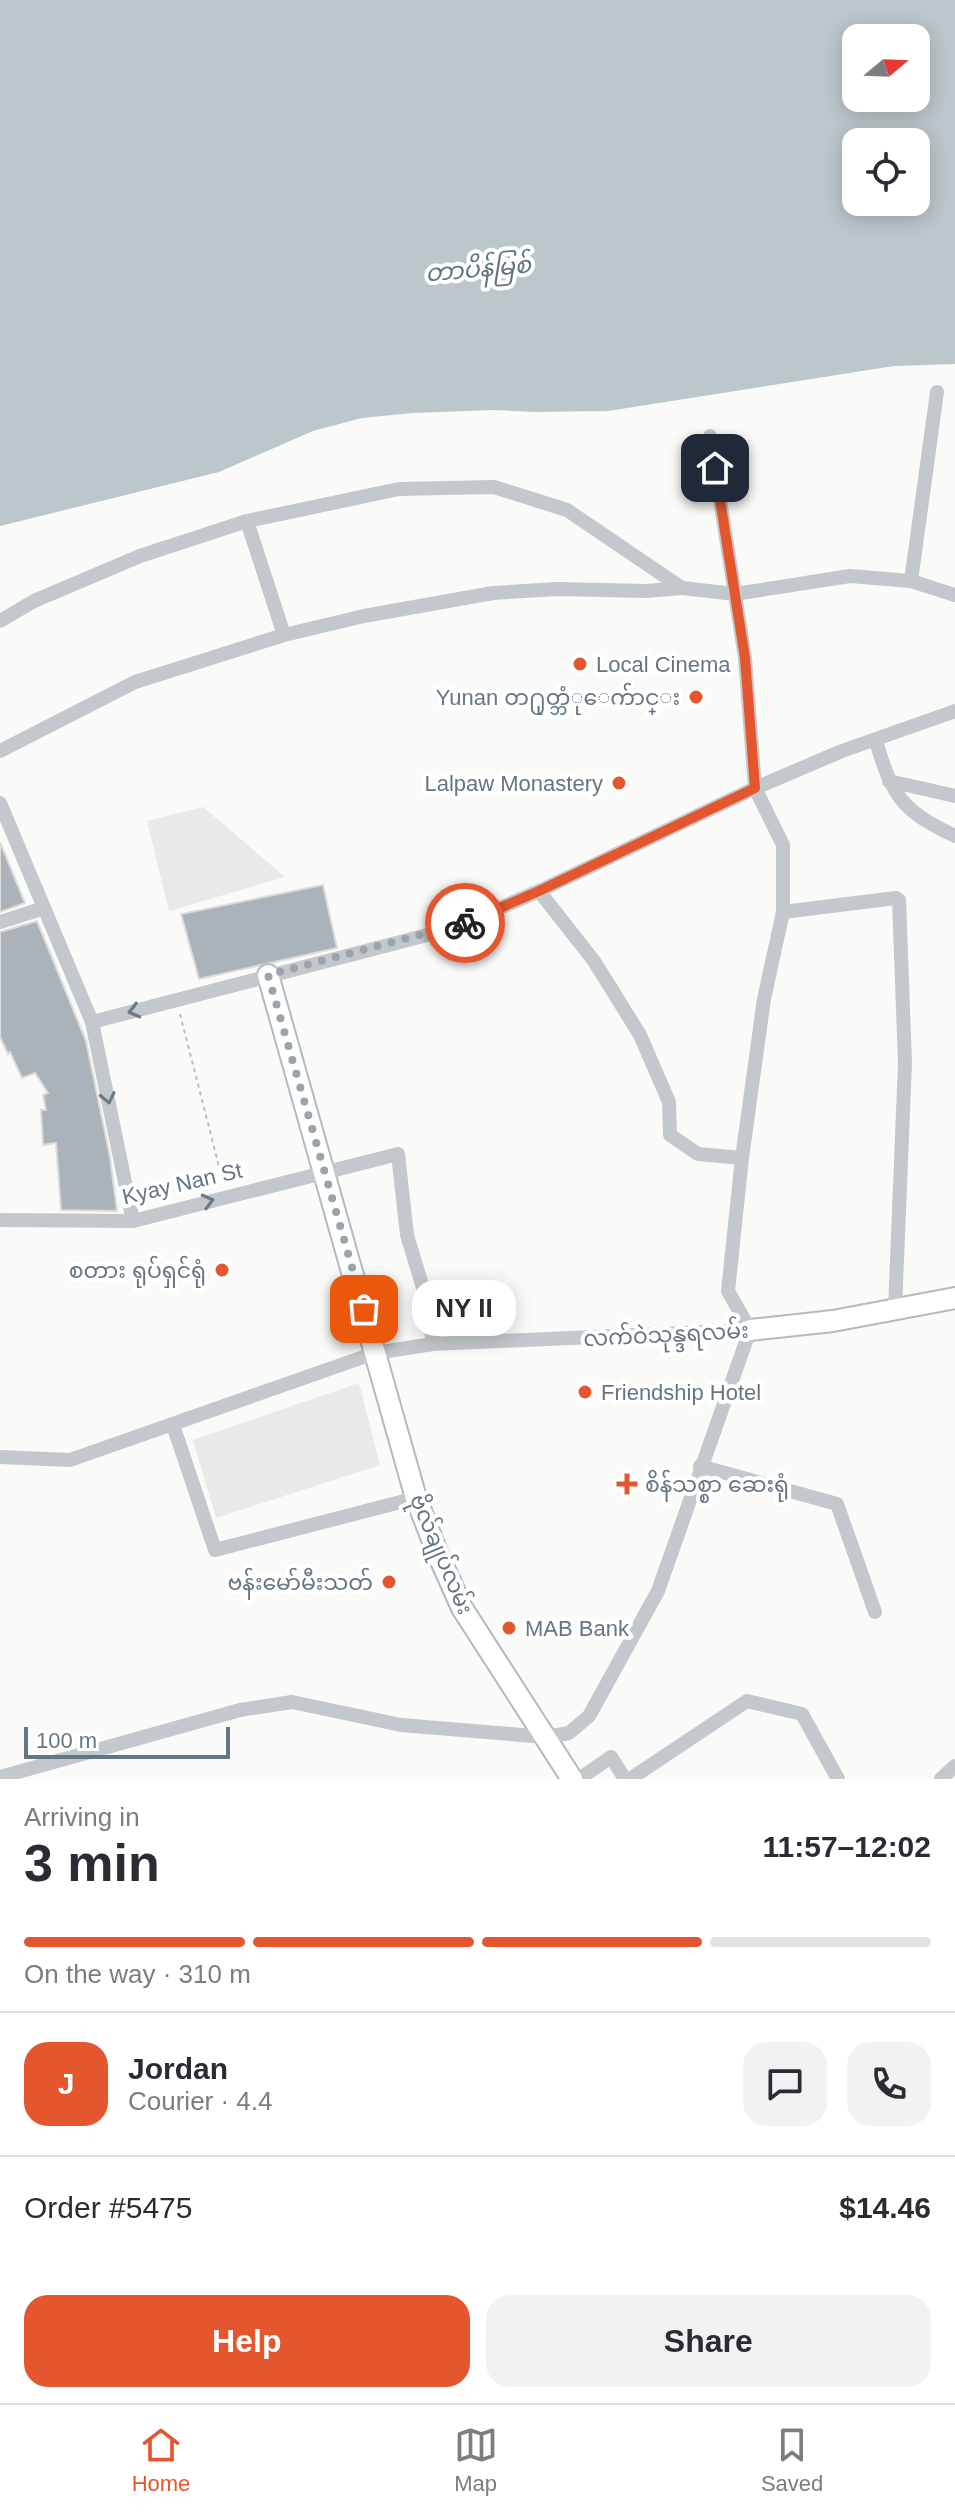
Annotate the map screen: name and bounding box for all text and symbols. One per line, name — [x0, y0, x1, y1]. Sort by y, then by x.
north arrow — [842, 24, 930, 112]
map controls — [842, 24, 930, 216]
button: locate — [842, 128, 930, 216]
water label: တာပိန်မြစ် — [424, 247, 534, 294]
pin — [681, 434, 749, 502]
icon: home — [693, 446, 737, 490]
place label: Local Cinema — [596, 652, 731, 677]
marker: Local Cinema — [571, 655, 589, 673]
place label: Yunan တ႐ုတ္ဘံုေက်ာင္း — [436, 682, 680, 715]
marker: Yunan တ႐ုတ္ဘံုေက်ာင္း — [687, 688, 705, 706]
place label: Lalpaw Monastery — [424, 771, 603, 796]
marker: Lalpaw Monastery — [610, 774, 628, 792]
courier — [425, 883, 505, 963]
icon: bike — [443, 901, 487, 945]
one-way arrow — [128, 1002, 142, 1019]
one-way arrow — [98, 1092, 115, 1105]
street label: Kyay Nan St — [120, 1158, 244, 1209]
one-way arrow — [201, 1194, 215, 1210]
place label: စတား ရုပ်ရှင်ရုံ — [69, 1255, 206, 1288]
marker: စတား ရုပ်ရှင်ရုံ — [213, 1261, 231, 1279]
pin — [330, 1275, 398, 1343]
callout: NY II — [412, 1281, 516, 1337]
icon: bag — [342, 1287, 386, 1331]
text: NY II — [435, 1293, 493, 1323]
street label: လက်ဝဲသုန္ဒရလမ်း — [583, 1315, 750, 1357]
place label: Friendship Hotel — [601, 1380, 761, 1405]
marker: Friendship Hotel — [576, 1383, 594, 1401]
place label: စိန်သစ္စာ ဆေးရုံ — [645, 1469, 789, 1503]
marker: စိန်သစ္စာ ဆေးရုံ — [616, 1473, 638, 1495]
street label: ဗိုလ်ချုပ်လမ်း — [399, 1489, 481, 1620]
place label: ဗန်းမော်မီးသတ် — [227, 1567, 373, 1600]
marker: ဗန်းမော်မီးသတ် — [380, 1573, 398, 1591]
place label: MAB Bank — [525, 1616, 630, 1641]
marker: MAB Bank — [500, 1619, 518, 1637]
scale bar — [24, 1723, 230, 1759]
text: 100 m — [36, 1728, 97, 1753]
text: Arriving in — [24, 1802, 140, 1832]
text: 11:57–12:02 — [763, 1830, 931, 1863]
text: 3 min — [24, 1834, 160, 1892]
text: On the way · 310 m — [24, 1959, 251, 1989]
button: chat — [743, 2042, 827, 2126]
button: phone — [847, 2042, 931, 2126]
text: Jordan — [128, 2052, 228, 2085]
text: J — [58, 2067, 74, 2100]
text: Courier · 4.4 — [128, 2086, 273, 2116]
text: Order #5475 — [24, 2191, 192, 2224]
text: $14.46 — [839, 2191, 931, 2224]
button: Help — [24, 2295, 470, 2387]
button: Share — [486, 2295, 931, 2387]
tab: Home — [132, 2423, 190, 2497]
tab: Map — [454, 2423, 498, 2497]
tab: Saved — [761, 2423, 823, 2497]

